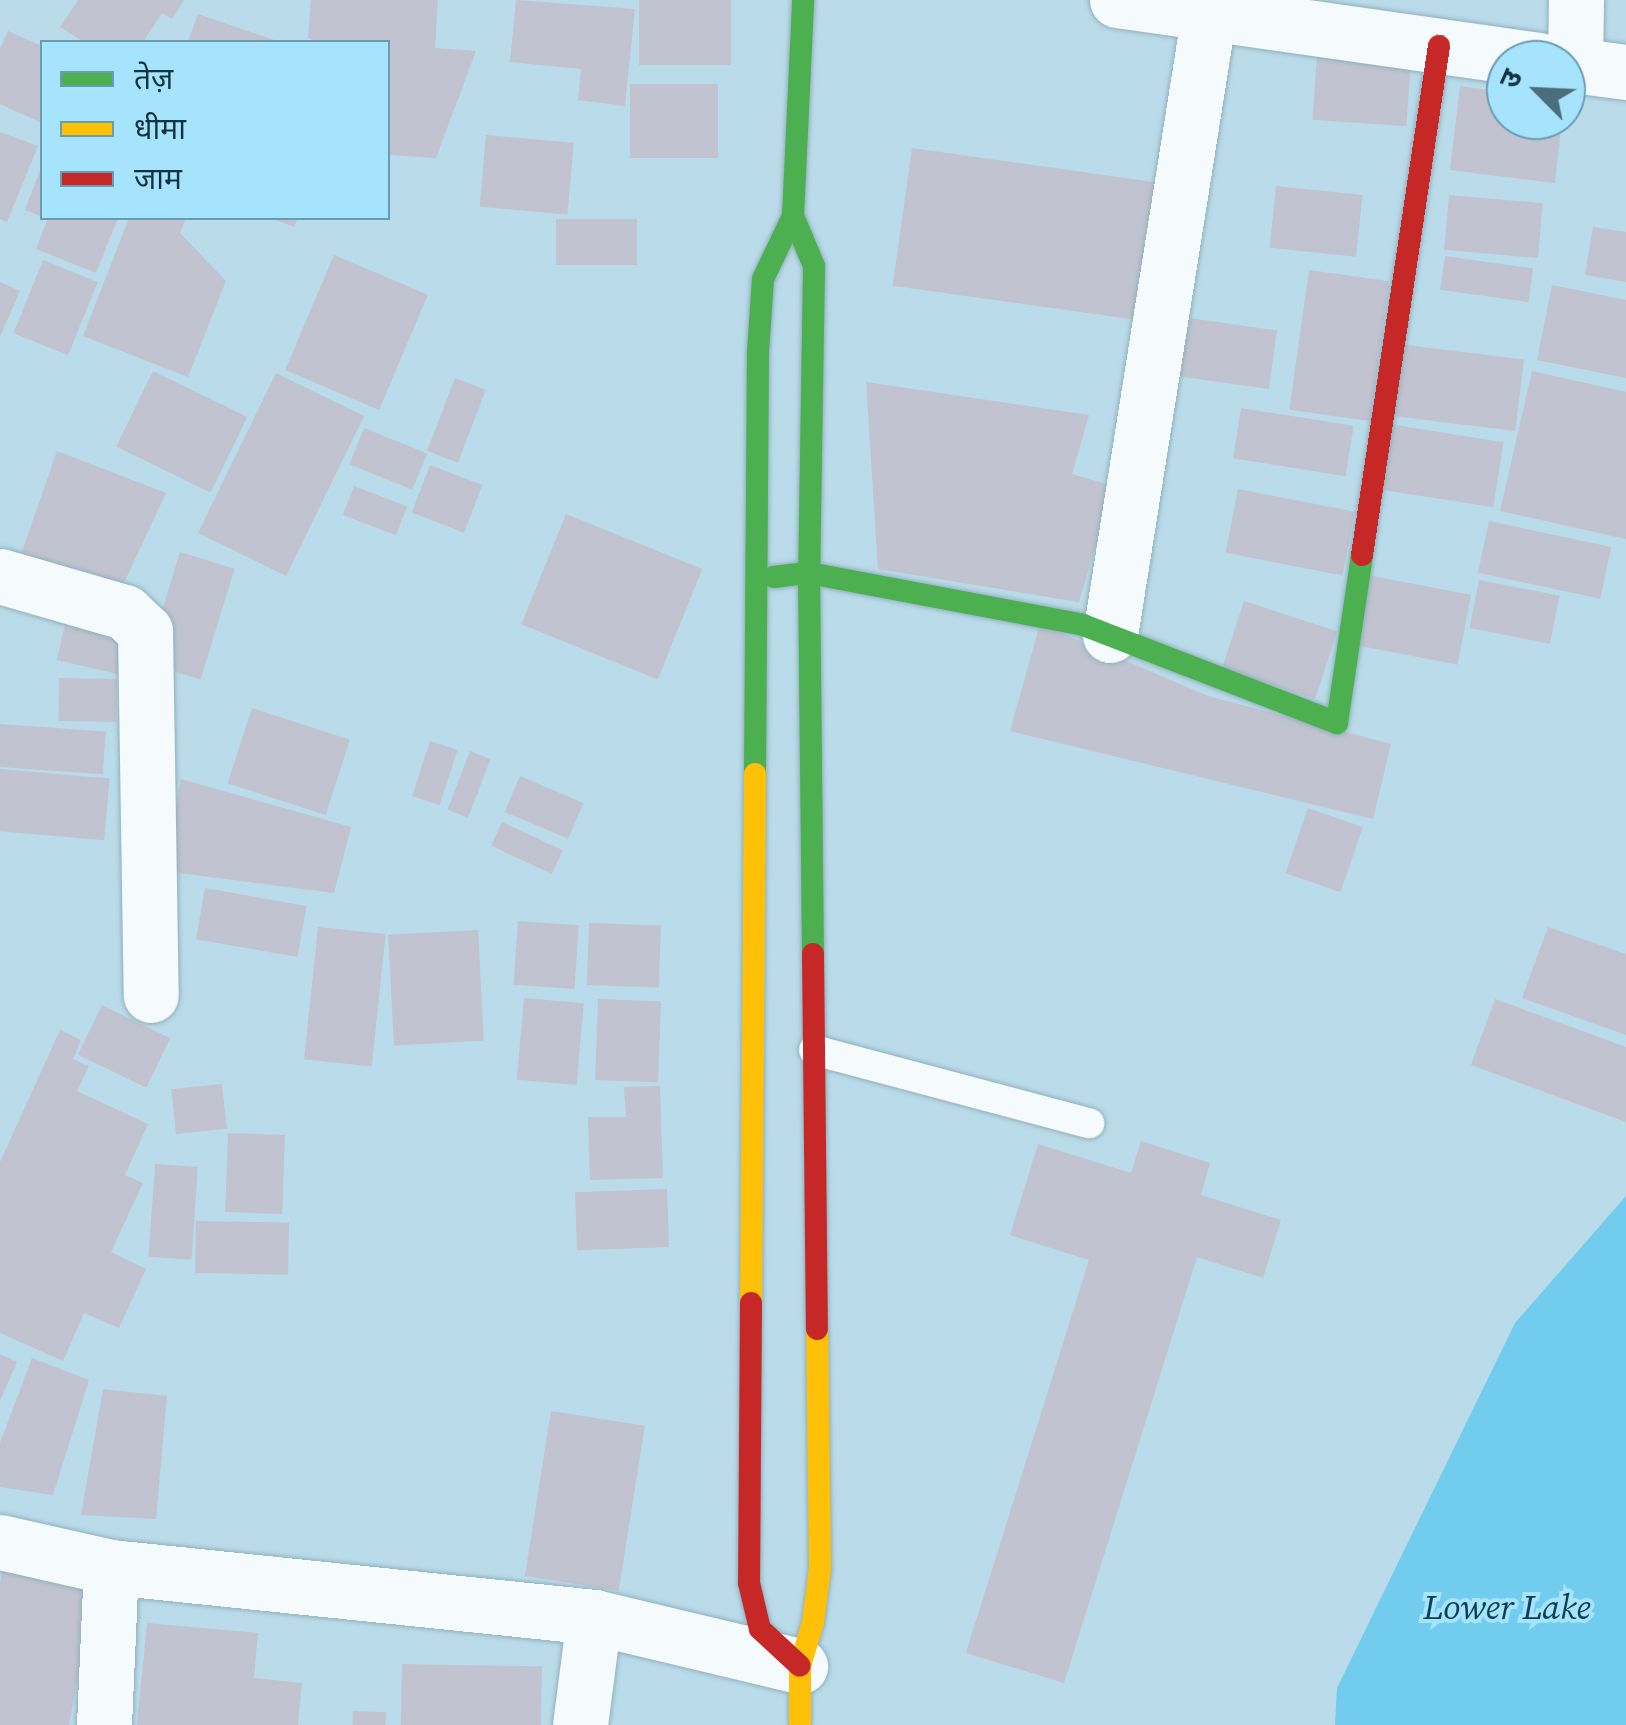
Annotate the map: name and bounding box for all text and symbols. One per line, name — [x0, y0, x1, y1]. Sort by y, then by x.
legend — [40, 40, 390, 220]
north arrow — [1486, 40, 1586, 140]
text: तेज़ — [134, 58, 173, 99]
text: उ — [1490, 63, 1531, 94]
text: धीमा — [134, 108, 186, 149]
text: जाम — [134, 158, 182, 199]
water label: Lower Lake — [1423, 1586, 1591, 1628]

